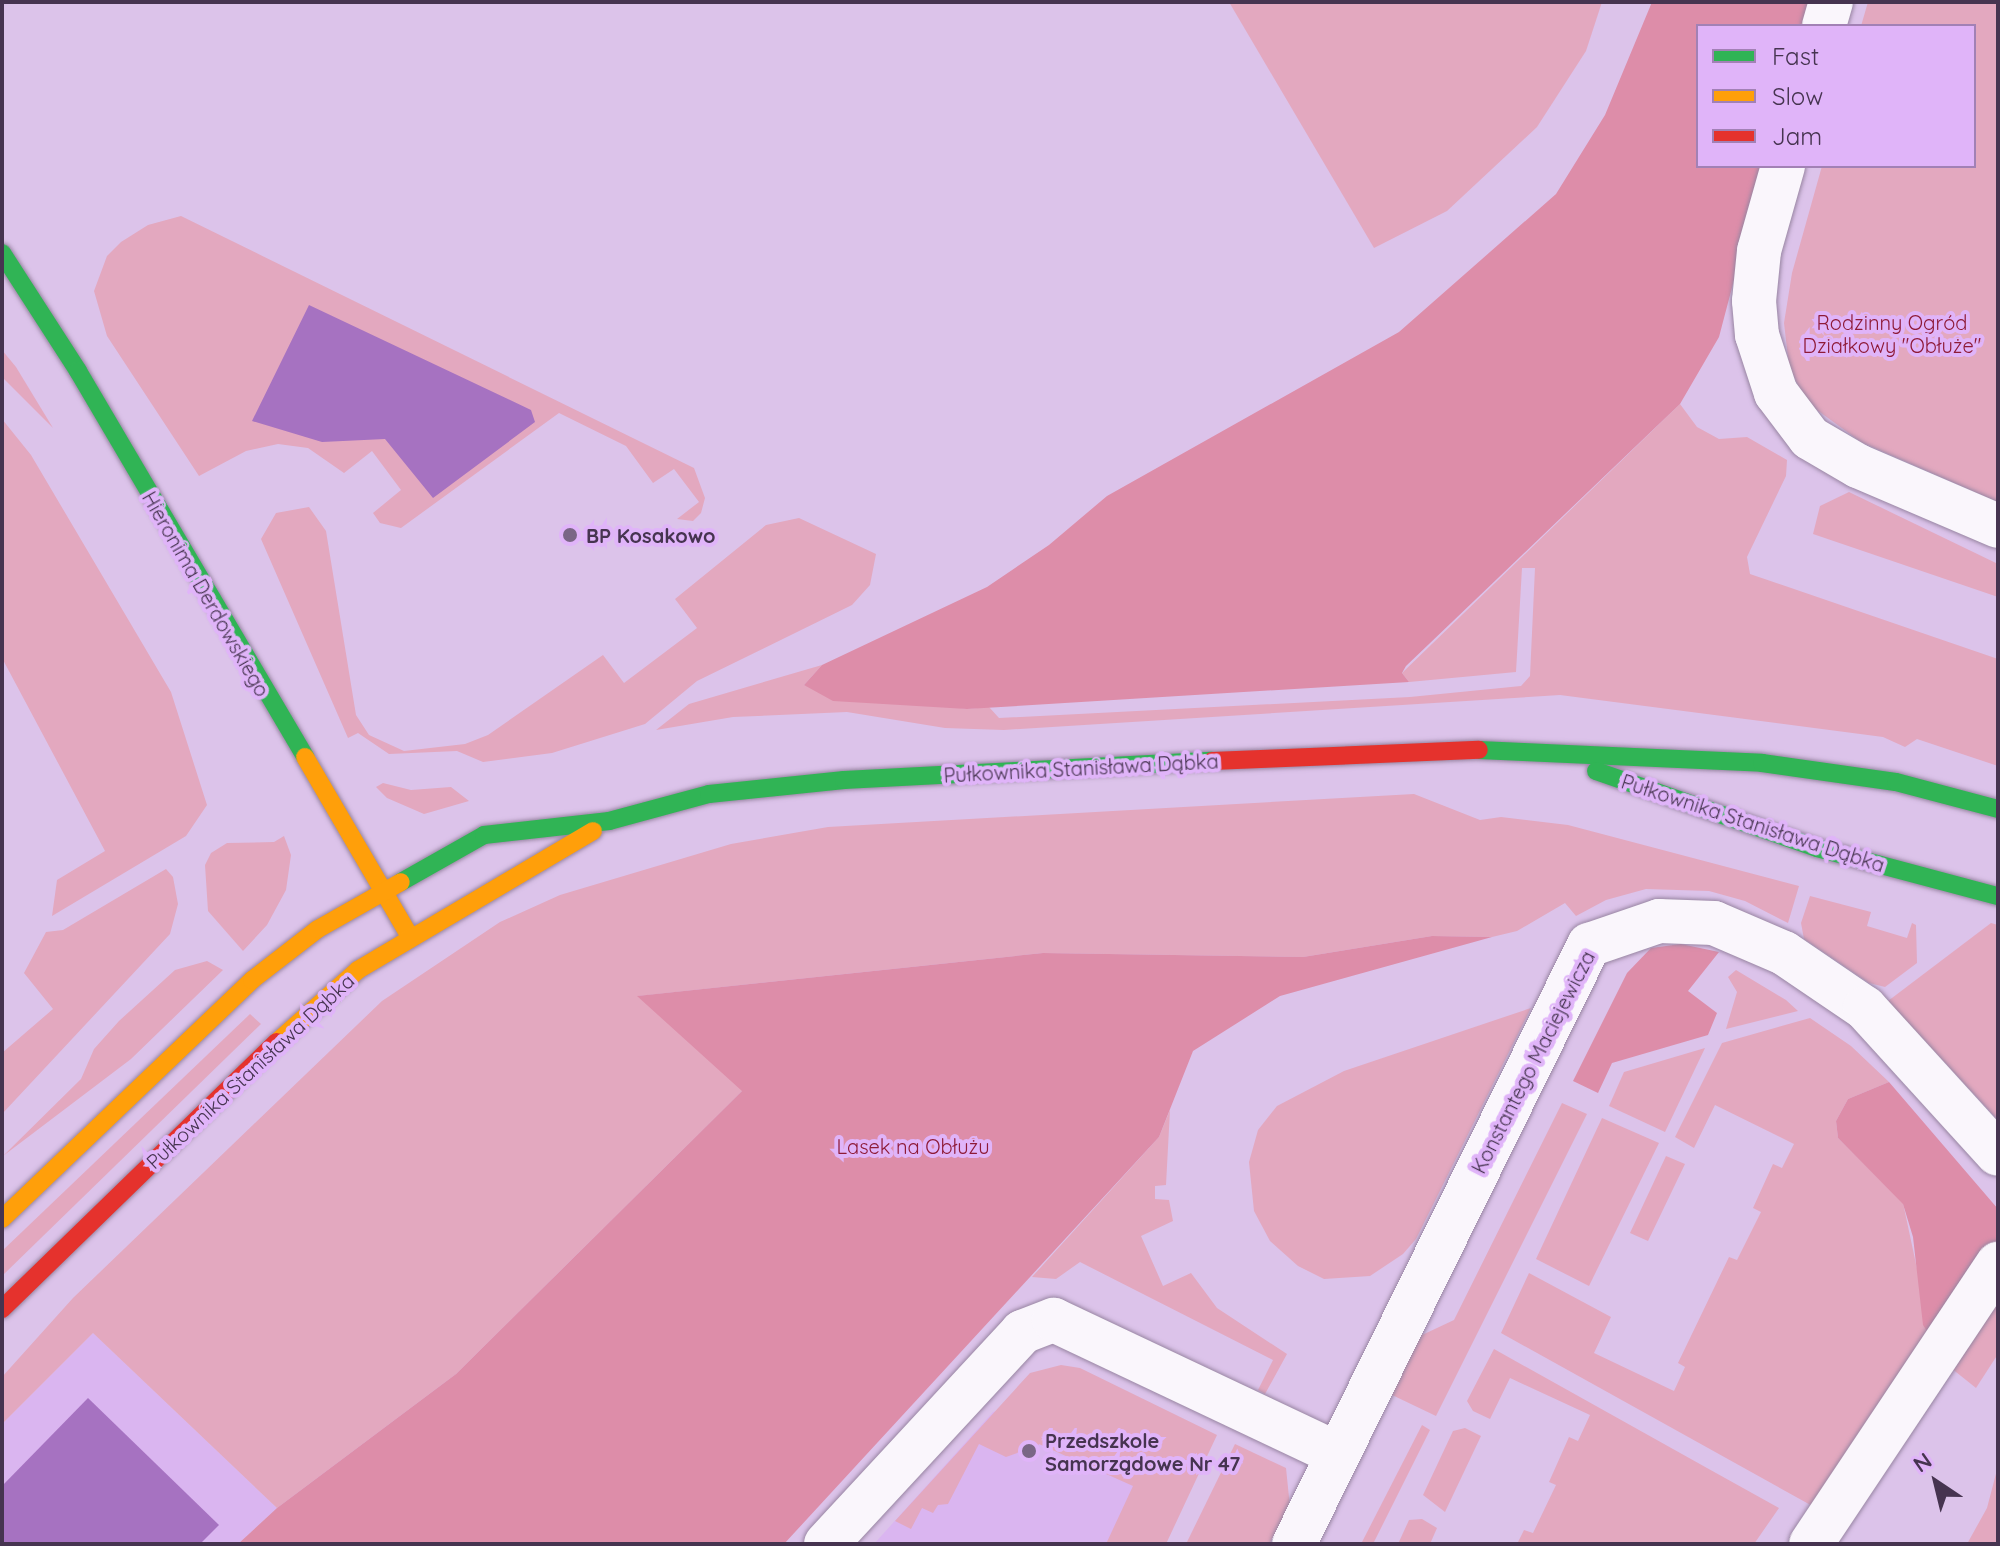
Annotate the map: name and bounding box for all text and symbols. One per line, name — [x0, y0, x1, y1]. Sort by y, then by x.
legend — [1696, 24, 1976, 168]
text: Fast — [1772, 41, 1819, 71]
text: Slow — [1772, 81, 1823, 111]
text: Jam — [1772, 121, 1822, 151]
park label: Rodzinny Ogród Działkowy "Obłuże" — [1803, 310, 1981, 357]
street label: Hieronima Derdowskiego — [137, 487, 275, 701]
place label: BP Kosakowo — [586, 523, 716, 547]
marker: BP Kosakowo — [561, 526, 579, 544]
street label: Pułkownika Stanisława Dąbka — [943, 749, 1219, 787]
street label: Pułkownika Stanisława Dąbka — [1618, 769, 1888, 877]
street label: Konstantego Maciejewicza — [1466, 947, 1600, 1177]
street label: Pułkownika Stanisława Dąbka — [141, 968, 359, 1174]
park label: Lasek na Obłużu — [836, 1134, 990, 1158]
place label: Przedszkole Samorządowe Nr 47 — [1045, 1428, 1240, 1475]
marker: Przedszkole Samorządowe Nr 47 — [1020, 1442, 1038, 1460]
north arrow — [1896, 1442, 1976, 1522]
text: N — [1908, 1446, 1937, 1478]

